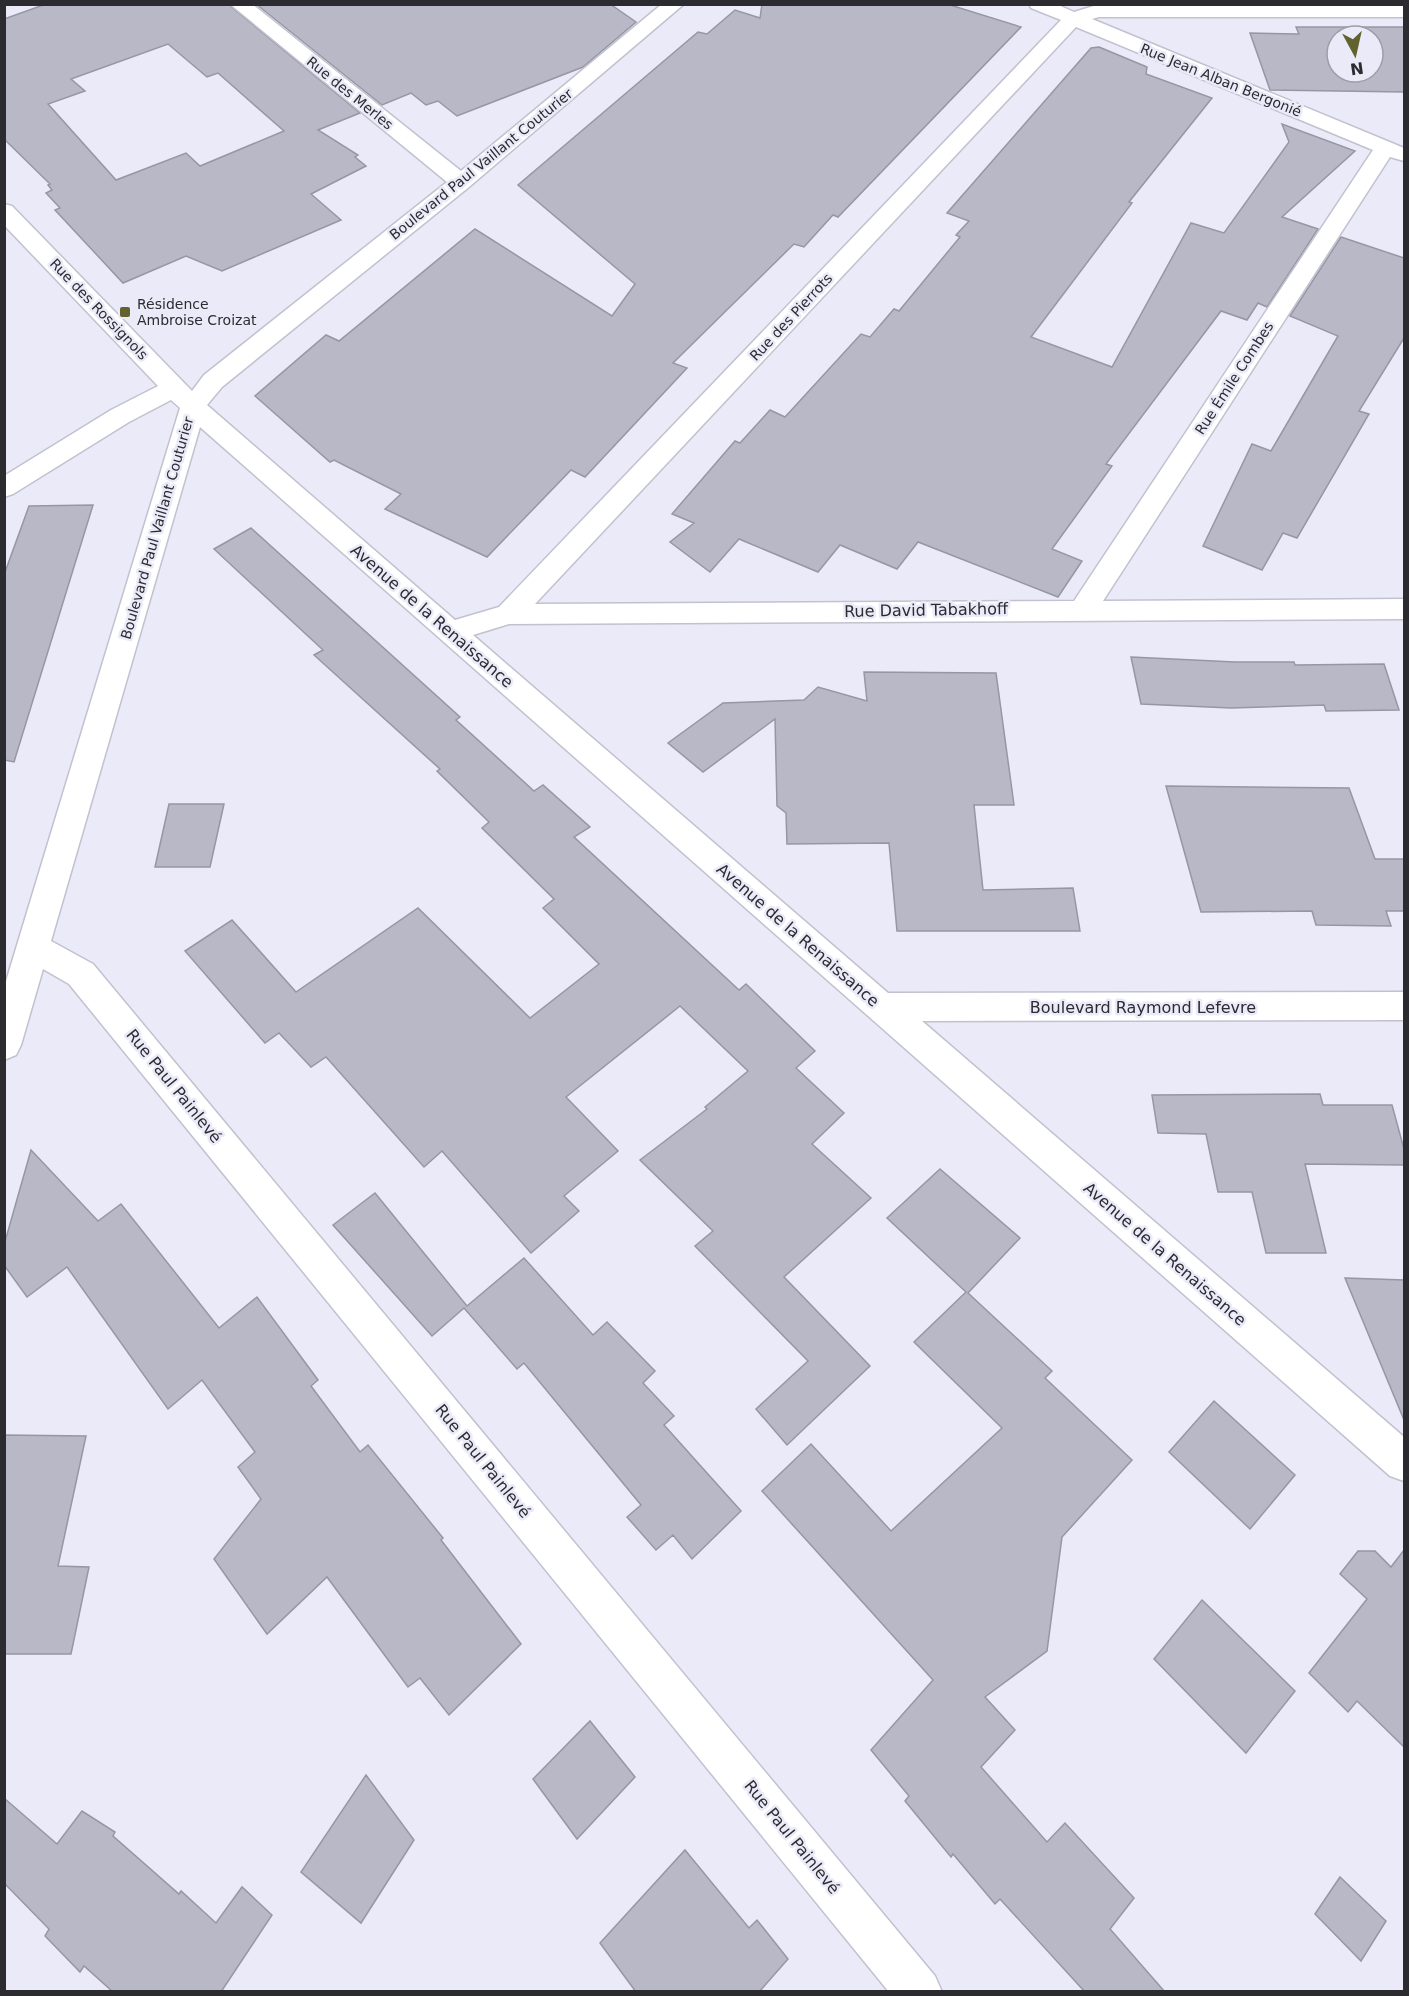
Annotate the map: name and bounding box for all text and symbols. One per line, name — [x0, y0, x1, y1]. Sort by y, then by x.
north arrow — [1325, 24, 1385, 84]
street label: Rue Jean Alban Bergonié — [1138, 40, 1304, 120]
street label: Rue des Merles — [304, 53, 396, 133]
text: N — [1349, 58, 1365, 79]
street label: Boulevard Paul Vaillant Couturier — [386, 85, 576, 243]
street label: Rue des Rossignols — [47, 255, 151, 363]
street label: Rue des Pierrots — [747, 270, 835, 364]
place label: Résidence Ambroise Croizat — [137, 296, 257, 328]
marker: Résidence Ambroise Croizat — [118, 305, 132, 319]
street label: Rue Émile Combes — [1192, 319, 1276, 437]
street label: Boulevard Paul Vaillant Couturier — [118, 415, 197, 641]
street label: Avenue de la Renaissance — [347, 540, 517, 692]
street label: Rue David Tabakhoff — [844, 599, 1009, 621]
street label: Avenue de la Renaissance — [713, 859, 883, 1011]
street label: Boulevard Raymond Lefevre — [1030, 998, 1256, 1017]
street label: Rue Paul Painlevé — [122, 1025, 226, 1147]
street label: Avenue de la Renaissance — [1080, 1178, 1250, 1330]
street label: Rue Paul Painlevé — [431, 1400, 535, 1522]
street label: Rue Paul Painlevé — [740, 1776, 844, 1898]

